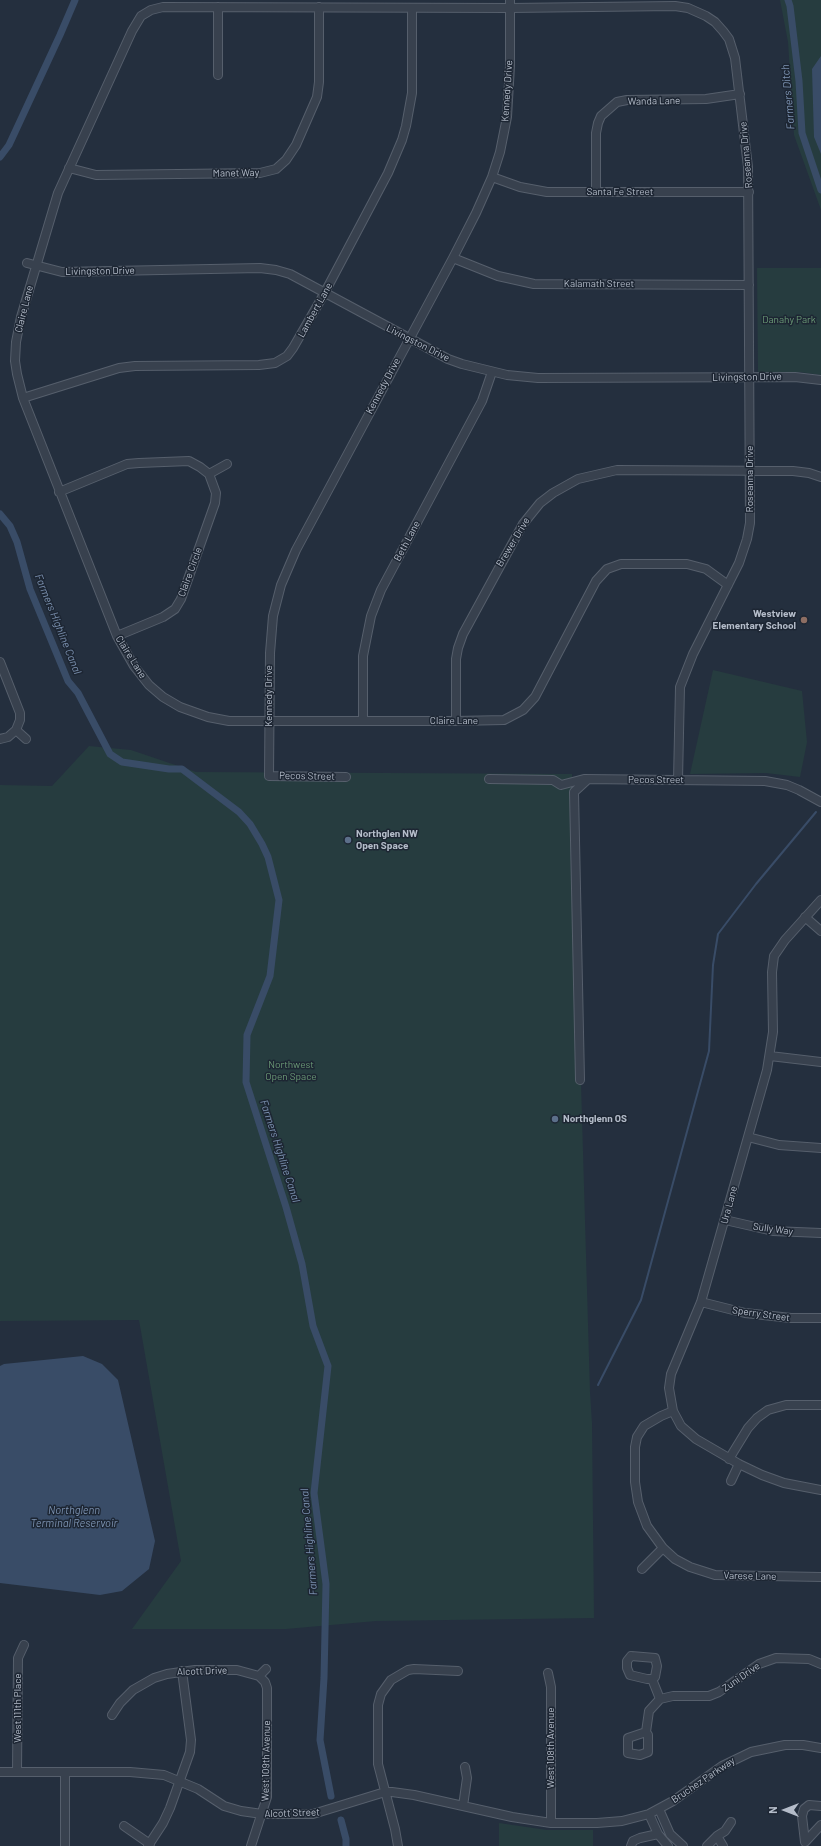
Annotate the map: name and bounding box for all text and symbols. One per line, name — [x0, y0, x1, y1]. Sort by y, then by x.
street label: Kennedy Drive — [499, 60, 515, 122]
water label: Farmers Ditch — [779, 64, 797, 130]
street label: Wanda Lane — [628, 95, 680, 107]
street label: Roseanna Drive — [737, 121, 755, 189]
street label: Manet Way — [213, 167, 259, 179]
street label: Santa Fe Street — [587, 186, 653, 198]
street label: Livingston Drive — [65, 264, 135, 278]
street label: Kalamath Street — [564, 278, 634, 290]
street label: Lambert Lane — [295, 281, 335, 339]
street label: Claire Lane — [12, 284, 36, 334]
park label: Danahy Park — [762, 314, 816, 326]
street label: Livingston Drive — [384, 322, 452, 364]
street label: Kennedy Drive — [363, 356, 403, 416]
street label: Livingston Drive — [712, 370, 782, 384]
street label: Roseanna Drive — [744, 446, 756, 512]
street label: Brewer Drive — [494, 515, 532, 569]
street label: Beth Lane — [391, 519, 423, 563]
street label: Claire Circle — [175, 546, 205, 598]
water label: Farmers Highline Canal — [32, 572, 84, 676]
place label: Westview Elementary School — [713, 608, 796, 632]
marker: Westview Elementary School — [799, 615, 809, 625]
street label: Claire Lane — [113, 633, 149, 681]
street label: Kennedy Drive — [263, 665, 275, 727]
street label: Claire Lane — [430, 715, 478, 727]
street label: Pecos Street — [279, 770, 335, 782]
street label: Pecos Street — [628, 774, 684, 786]
place label: Northglen NW Open Space — [356, 828, 418, 852]
marker: Northglen NW Open Space — [343, 835, 353, 845]
park label: Northwest Open Space — [265, 1059, 317, 1082]
water label: Farmers Highline Canal — [257, 1098, 303, 1204]
place label: Northglenn OS — [563, 1113, 627, 1125]
marker: Northglenn OS — [550, 1114, 560, 1124]
street label: Ura Lane — [718, 1185, 740, 1225]
street label: Sully Way — [752, 1220, 794, 1238]
street label: Sperry Street — [731, 1304, 791, 1324]
water label: Farmers Highline Canal — [298, 1488, 320, 1596]
water label: Northglenn Terminal Reservoir — [31, 1503, 117, 1529]
street label: Varese Lane — [723, 1570, 777, 1582]
street label: Zuni Drive — [720, 1660, 762, 1694]
street label: Alcott Drive — [177, 1664, 227, 1678]
street label: West 111th Place — [12, 1673, 24, 1743]
street label: West 108th Avenue — [545, 1707, 557, 1789]
street label: West 109th Avenue — [259, 1720, 273, 1802]
street label: Bruchez Parkway — [669, 1754, 737, 1806]
north arrow — [765, 1790, 805, 1830]
street label: Alcott Street — [264, 1806, 320, 1820]
text: N — [766, 1806, 779, 1814]

